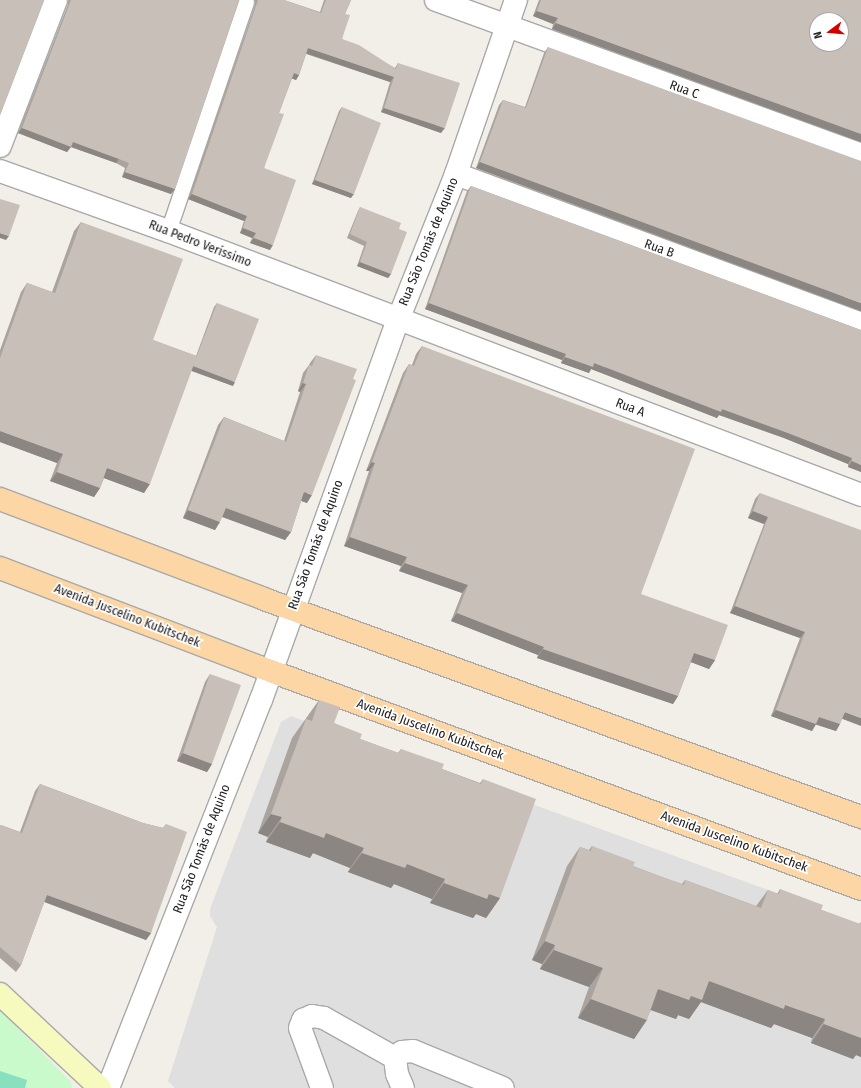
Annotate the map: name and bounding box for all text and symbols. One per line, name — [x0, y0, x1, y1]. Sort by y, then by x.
north arrow — [809, 12, 849, 52]
text: N — [811, 30, 825, 40]
street label: Rua C — [667, 78, 701, 102]
street label: Rua São Tomás de Aquino — [396, 176, 462, 308]
street label: Rua Pedro Veríssimo — [146, 217, 254, 271]
street label: Rua B — [642, 236, 676, 262]
street label: Rua A — [613, 395, 647, 421]
street label: Rua São Tomás de Aquino — [285, 478, 347, 612]
street label: Avenida Juscelino Kubitschek — [52, 581, 202, 651]
street label: Avenida Juscelino Kubitschek — [354, 696, 506, 764]
street label: Rua São Tomás de Aquino — [170, 782, 234, 916]
street label: Avenida Juscelino Kubitschek — [658, 808, 810, 876]

